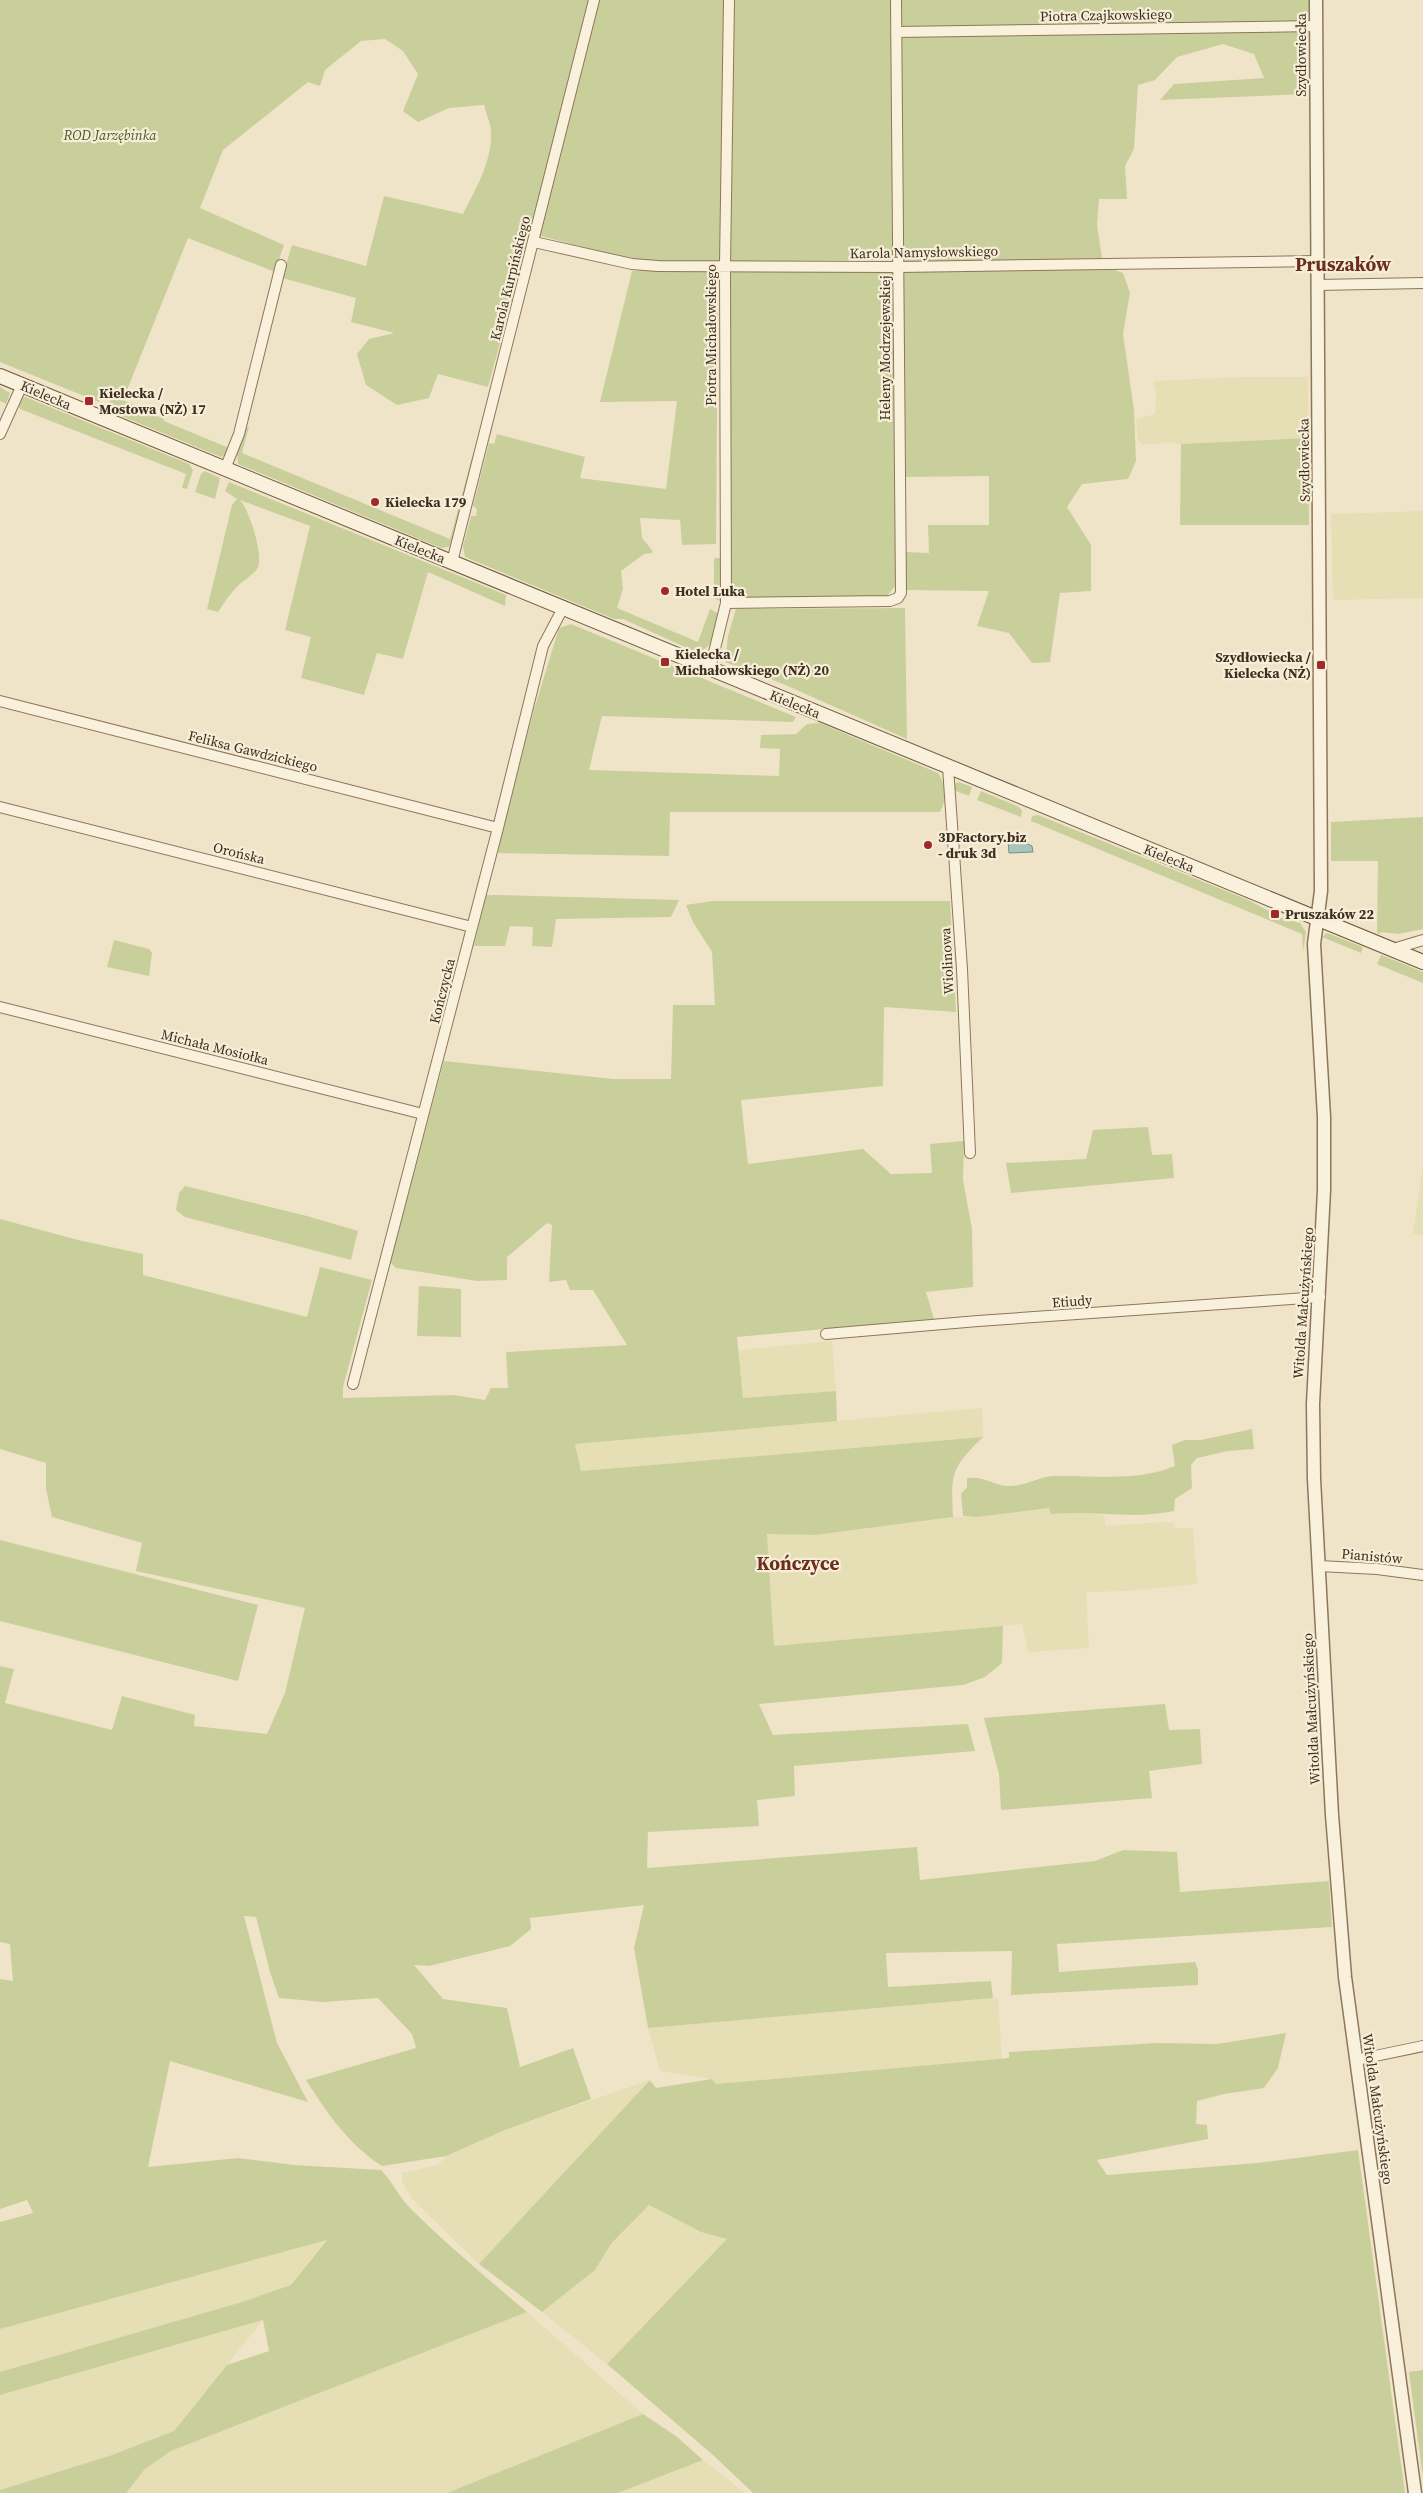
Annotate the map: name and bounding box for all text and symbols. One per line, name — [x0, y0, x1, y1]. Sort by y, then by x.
street label: Piotra Czajkowskiego — [1040, 4, 1173, 26]
street label: Szydłowiecka — [1291, 12, 1311, 97]
park label: ROD Jarzębinka — [62, 125, 157, 145]
street label: Karola Kurpińskiego — [485, 213, 535, 342]
street label: Karola Namysłowskiego — [850, 241, 999, 263]
district label: Pruszaków — [1295, 251, 1391, 277]
street label: Piotra Michałowskiego — [701, 264, 721, 406]
street label: Heleny Modrzejewskiej — [875, 275, 895, 421]
street label: Kielecka — [18, 375, 75, 415]
place label: Kielecka / Mostowa (NŻ) 17 — [99, 383, 206, 419]
marker: Kielecka / Mostowa (NŻ) 17 — [83, 395, 95, 407]
street label: Szydłowiecka — [1293, 417, 1315, 502]
place label: Kielecka 179 — [385, 492, 467, 512]
marker: Kielecka 179 — [369, 496, 381, 508]
street label: Kielecka — [392, 530, 449, 569]
place label: Hotel Luka — [675, 581, 745, 601]
marker: Hotel Luka — [659, 585, 671, 597]
place label: Kielecka / Michałowskiego (NŻ) 20 — [675, 644, 829, 680]
place label: Szydłowiecka / Kielecka (NŻ) — [1215, 647, 1312, 683]
marker: Kielecka / Michałowskiego (NŻ) 20 — [659, 656, 671, 668]
marker: Szydłowiecka / Kielecka (NŻ) — [1315, 659, 1327, 671]
street label: Kielecka — [767, 685, 824, 724]
street label: Feliksa Gawdzickiego — [186, 725, 320, 777]
place label: 3DFactory.biz - druk 3d — [938, 827, 1027, 863]
street label: Orońska — [211, 837, 268, 869]
marker: 3DFactory.biz - druk 3d — [922, 839, 934, 851]
street label: Kielecka — [1141, 839, 1198, 878]
place label: Pruszaków 22 — [1285, 904, 1374, 924]
marker: Pruszaków 22 — [1269, 908, 1281, 920]
street label: Wiolinowa — [935, 926, 959, 995]
street label: Kończycka — [424, 955, 460, 1026]
street label: Michała Mosiołka — [159, 1024, 272, 1070]
street label: Witolda Małcużyńskiego — [1288, 1226, 1318, 1380]
street label: Etiudy — [1051, 1290, 1094, 1312]
street label: Pianistów — [1341, 1543, 1404, 1569]
district label: Kończyce — [757, 1550, 840, 1576]
street label: Witolda Małcużyńskiego — [1297, 1632, 1325, 1786]
street label: Witolda Małcużyńskiego — [1358, 2032, 1399, 2186]

